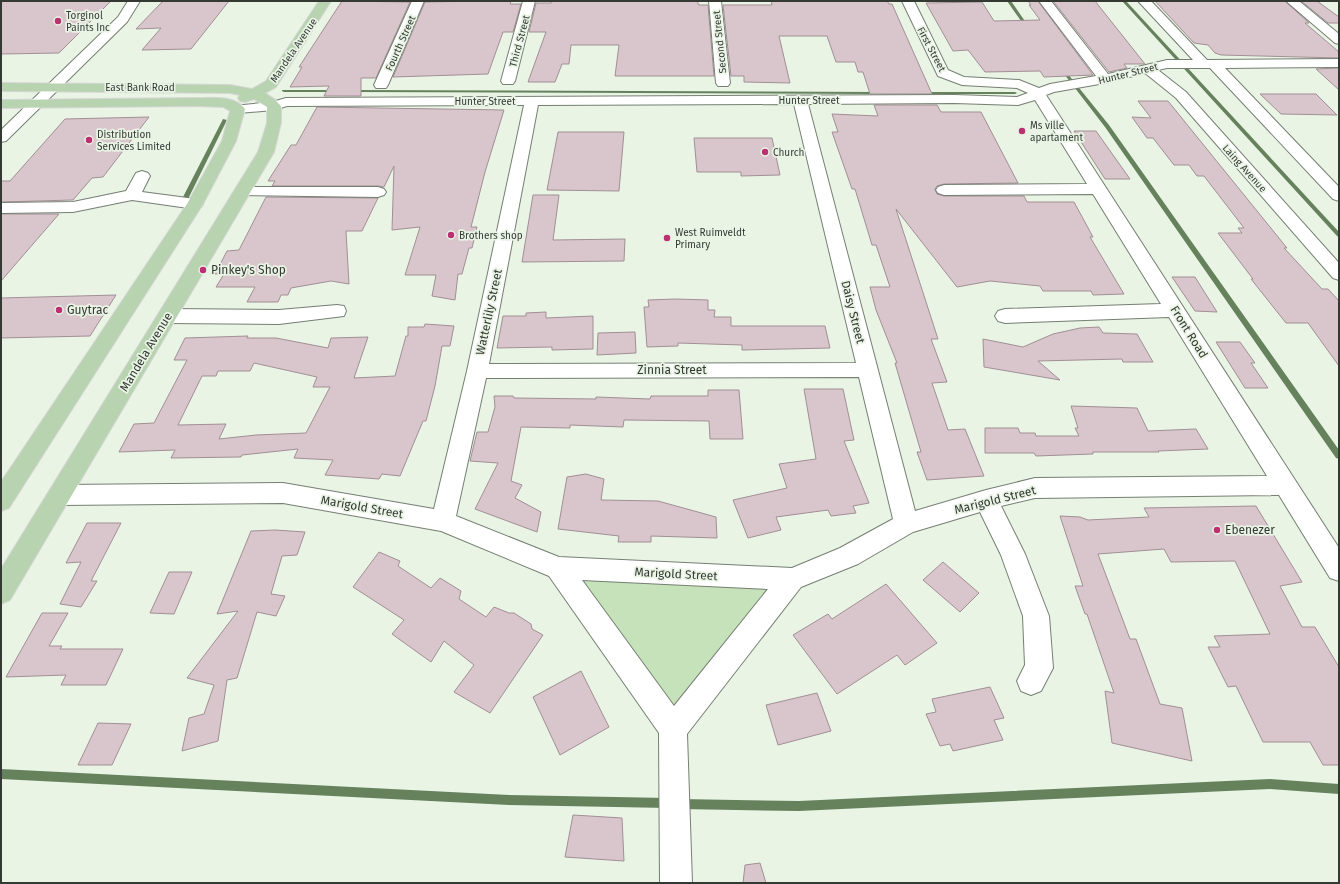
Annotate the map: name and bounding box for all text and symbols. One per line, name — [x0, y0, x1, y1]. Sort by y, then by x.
place label: Torginol Paints Inc — [66, 10, 110, 34]
street label: Second Street — [711, 10, 729, 74]
street label: Fourth Street — [383, 14, 419, 73]
street label: Third Street — [507, 14, 533, 68]
marker: Torginol Paints Inc — [53, 16, 63, 26]
street label: Mandela Avenue — [268, 16, 320, 85]
street label: First Street — [914, 25, 948, 74]
street label: Hunter Street — [1097, 61, 1160, 87]
street label: East Bank Road — [105, 82, 175, 94]
street label: Hunter Street — [778, 95, 840, 107]
street label: Hunter Street — [454, 96, 516, 108]
place label: Ms ville apartament — [1030, 120, 1083, 144]
marker: Ms ville apartament — [1017, 126, 1027, 136]
place label: Distribution Services Limited — [97, 129, 171, 153]
marker: Distribution Services Limited — [84, 135, 94, 145]
street label: Laing Avenue — [1220, 142, 1269, 195]
marker: Church — [760, 147, 770, 157]
place label: Church — [773, 147, 804, 159]
place label: West Ruimveldt Primary — [675, 227, 746, 251]
marker: Brothers shop — [446, 230, 456, 240]
place label: Brothers shop — [459, 230, 523, 242]
marker: West Ruimveldt Primary — [662, 233, 672, 243]
place label: Pinkey's Shop — [211, 263, 286, 277]
marker: Pinkey's Shop — [198, 265, 208, 275]
street label: Watterlily Street — [473, 267, 505, 356]
street label: Daisy Street — [838, 279, 868, 346]
place label: Guytrac — [67, 303, 109, 317]
street label: Front Road — [1167, 303, 1211, 361]
marker: Guytrac — [54, 305, 64, 315]
street label: Mandela Avenue — [117, 310, 175, 394]
street label: Zinnia Street — [637, 363, 707, 377]
street label: Marigold Street — [953, 483, 1038, 517]
street label: Marigold Street — [320, 493, 405, 521]
place label: Ebenezer — [1225, 523, 1275, 537]
marker: Ebenezer — [1212, 525, 1222, 535]
street label: Marigold Street — [634, 565, 719, 583]

